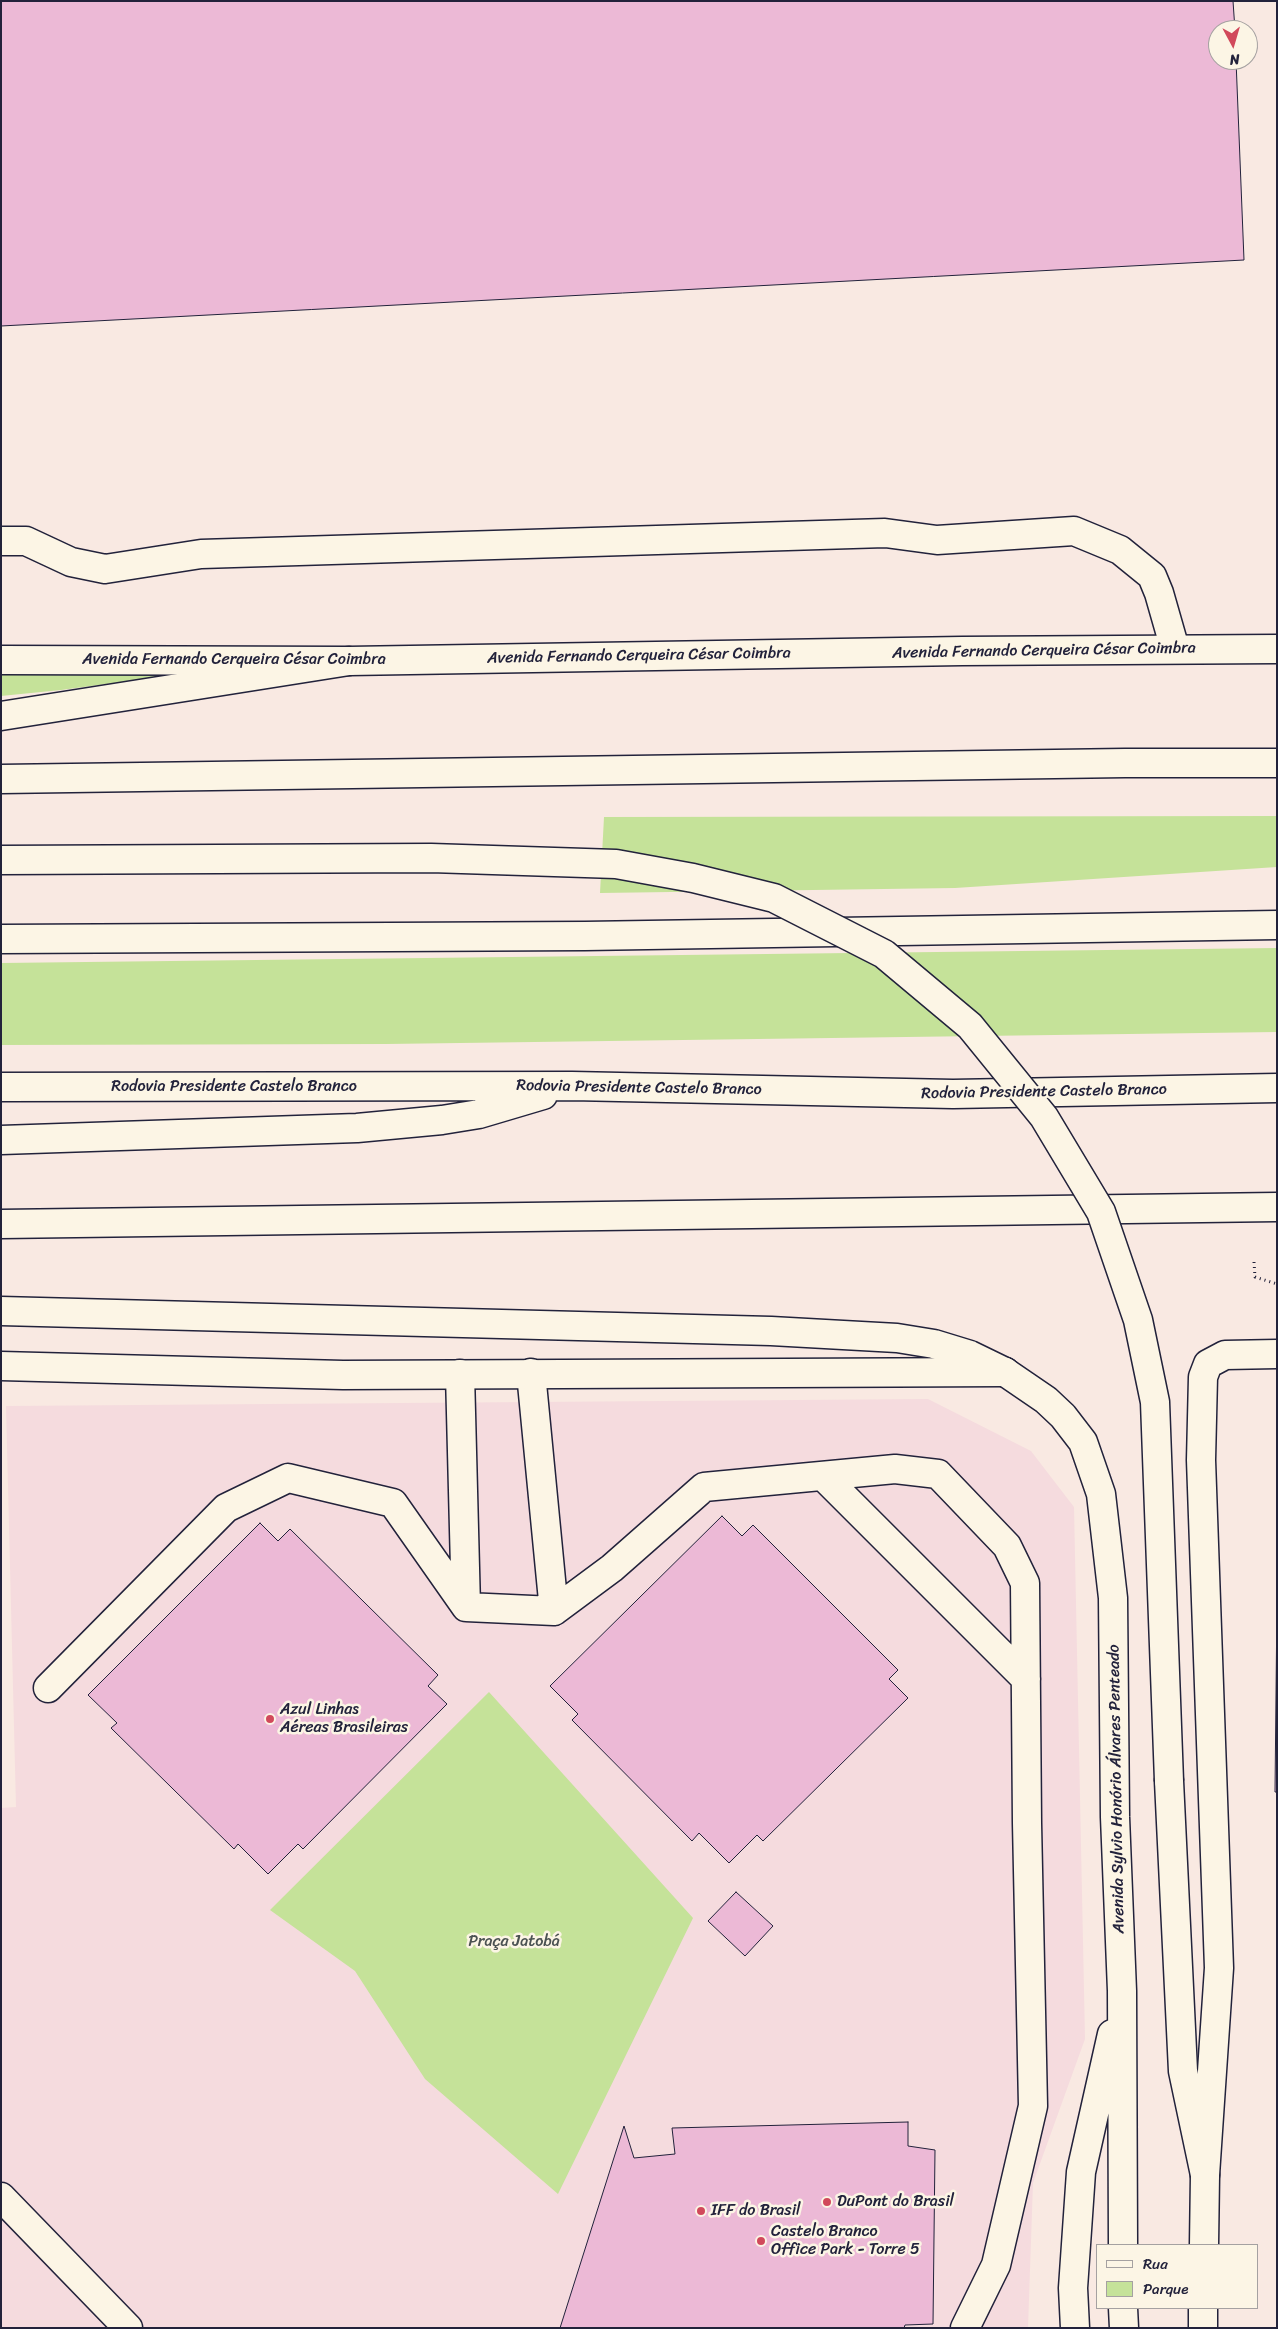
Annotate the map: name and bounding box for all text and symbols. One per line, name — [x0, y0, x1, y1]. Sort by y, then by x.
north arrow — [1208, 20, 1258, 70]
text: N — [1228, 46, 1241, 72]
street label: Avenida Fernando Cerqueira César Coimbra — [892, 639, 1196, 663]
street label: Avenida Fernando Cerqueira César Coimbra — [487, 644, 791, 668]
street label: Avenida Fernando Cerqueira César Coimbra — [82, 650, 386, 670]
street label: Rodovia Presidente Castelo Branco — [516, 1076, 762, 1100]
street label: Rodovia Presidente Castelo Branco — [111, 1077, 357, 1097]
street label: Rodovia Presidente Castelo Branco — [921, 1080, 1167, 1104]
street label: Avenida Sylvio Honório Álvares Penteado — [1105, 1644, 1129, 1934]
place label: Azul Linhas Aéreas Brasileiras — [280, 1700, 408, 1738]
marker: Azul Linhas Aéreas Brasileiras — [264, 1713, 276, 1725]
park label: Praça Jatobá — [468, 1932, 560, 1952]
place label: DuPont do Brasil — [837, 2192, 954, 2212]
marker: DuPont do Brasil — [821, 2196, 833, 2208]
place label: IFF do Brasil — [711, 2201, 801, 2221]
marker: IFF do Brasil — [695, 2205, 707, 2217]
place label: Castelo Branco Office Park - Torre 5 — [771, 2222, 920, 2260]
marker: Castelo Branco Office Park - Torre 5 — [755, 2235, 767, 2247]
legend — [1096, 2244, 1258, 2309]
text: Rua — [1143, 2251, 1168, 2277]
text: Parque — [1143, 2276, 1188, 2302]

